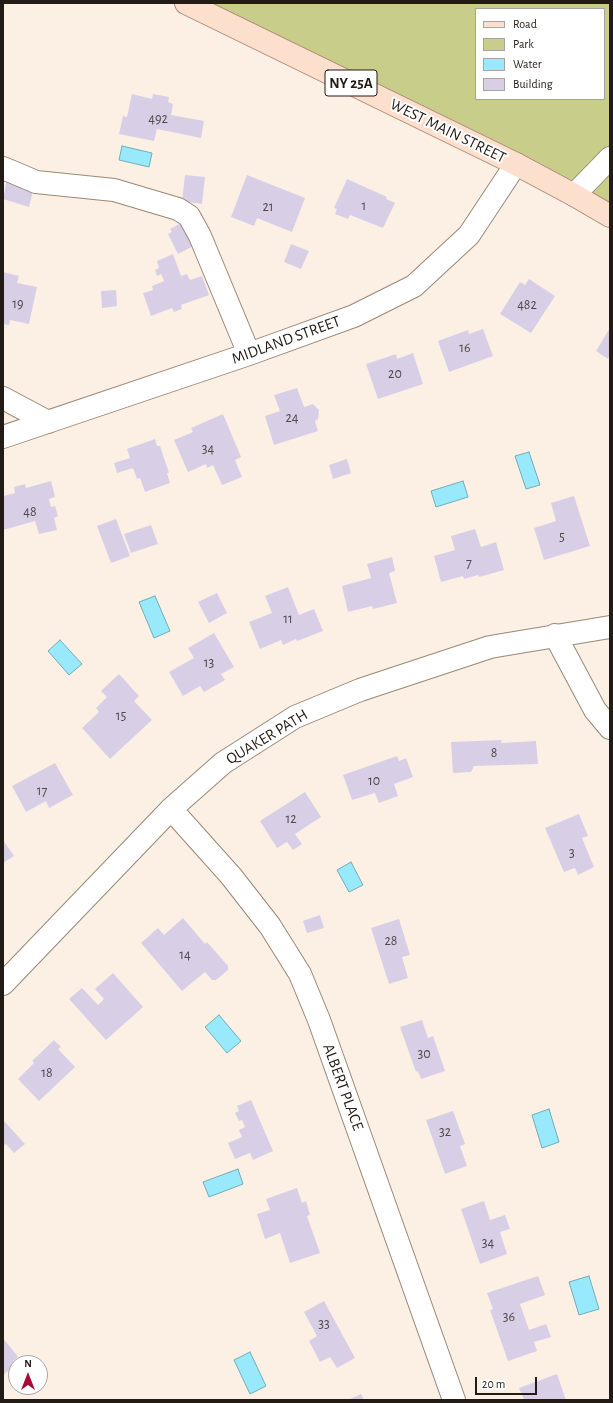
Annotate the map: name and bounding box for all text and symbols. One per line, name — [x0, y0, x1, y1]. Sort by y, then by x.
legend — [475, 8, 605, 100]
text: Road — [513, 18, 537, 30]
text: Park — [513, 38, 534, 50]
text: Water — [513, 58, 542, 70]
road number: NY 25A — [325, 70, 377, 96]
text: Building — [513, 78, 553, 90]
street label: WEST MAIN STREET — [387, 95, 509, 167]
house number: 492 — [148, 111, 168, 127]
house number: 1 — [362, 198, 366, 214]
house number: 21 — [262, 199, 274, 215]
house number: 19 — [12, 296, 24, 312]
house number: 482 — [517, 297, 537, 313]
street label: MIDLAND STREET — [229, 311, 343, 369]
house number: 16 — [459, 340, 471, 356]
house number: 20 — [388, 366, 402, 382]
house number: 24 — [285, 410, 299, 426]
house number: 34 — [202, 441, 214, 457]
house number: 48 — [23, 504, 37, 520]
house number: 5 — [559, 529, 565, 545]
house number: 7 — [466, 555, 472, 571]
house number: 11 — [283, 611, 293, 627]
house number: 13 — [204, 655, 214, 671]
street label: QUAKER PATH — [223, 705, 311, 769]
house number: 15 — [116, 708, 126, 724]
house number: 8 — [491, 745, 497, 761]
house number: 10 — [368, 773, 380, 789]
house number: 17 — [37, 783, 47, 799]
house number: 12 — [285, 811, 297, 827]
house number: 3 — [569, 845, 575, 861]
house number: 28 — [384, 933, 398, 949]
house number: 14 — [179, 947, 191, 963]
street label: ALBERT PLACE — [318, 1041, 368, 1133]
house number: 30 — [417, 1046, 431, 1062]
house number: 18 — [41, 1065, 53, 1081]
house number: 32 — [439, 1124, 451, 1140]
house number: 34 — [482, 1235, 494, 1251]
house number: 36 — [503, 1309, 515, 1325]
house number: 33 — [318, 1316, 330, 1332]
north arrow — [8, 1355, 48, 1395]
text: N — [24, 1358, 32, 1369]
scale bar — [477, 1369, 539, 1395]
text: 20 m — [482, 1378, 505, 1390]

